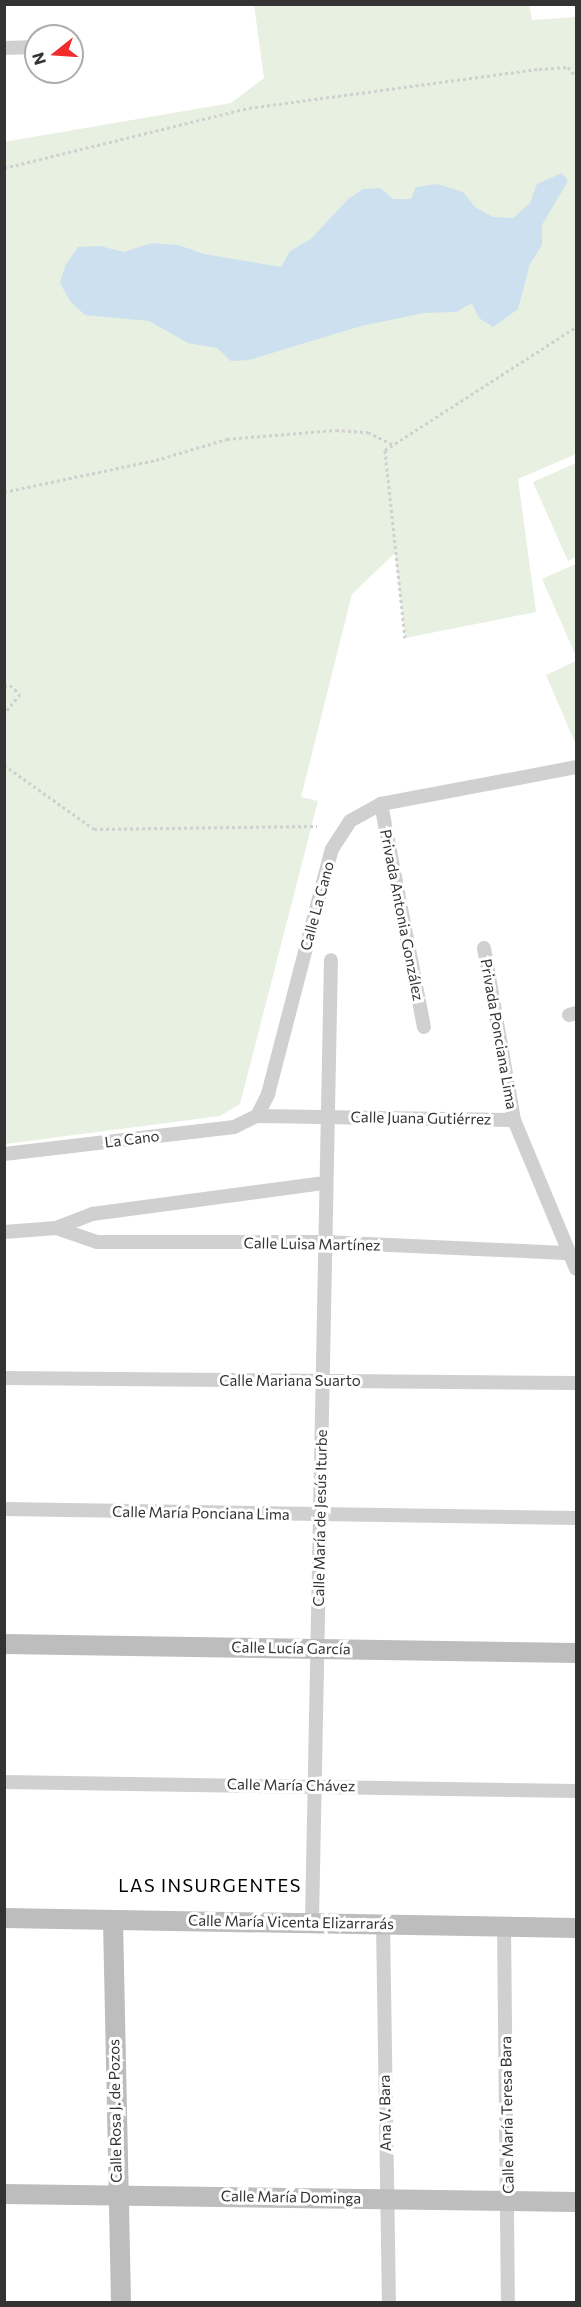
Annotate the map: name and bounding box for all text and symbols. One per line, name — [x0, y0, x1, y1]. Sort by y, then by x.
north arrow — [24, 24, 84, 84]
text: N — [27, 50, 49, 67]
street label: Privada Antonia González — [377, 828, 427, 1002]
street label: Calle La Cano — [296, 859, 338, 953]
street label: Privada Ponciana Lima — [477, 957, 521, 1111]
street label: Calle Juana Gutiérrez — [350, 1108, 492, 1128]
street label: La Cano — [104, 1127, 160, 1151]
street label: Calle Luisa Martínez — [243, 1234, 381, 1254]
street label: Calle Mariana Suarto — [219, 1372, 361, 1390]
street label: Calle María de Jesús Iturbe — [309, 1429, 331, 1607]
street label: Calle María Ponciana Lima — [112, 1502, 290, 1524]
street label: Calle Lucía García — [231, 1638, 351, 1658]
street label: Calle María Chávez — [227, 1775, 355, 1795]
district label: LAS INSURGENTES — [118, 1874, 302, 1896]
street label: Calle María Vicenta Elizarrarás — [188, 1911, 394, 1933]
street label: Calle María Teresa Bara — [497, 2036, 517, 2194]
street label: Calle Rosa J. de Pozos — [105, 2039, 125, 2183]
street label: Ana V. Bara — [375, 2075, 395, 2151]
street label: Calle María Dominga — [221, 2187, 361, 2207]

